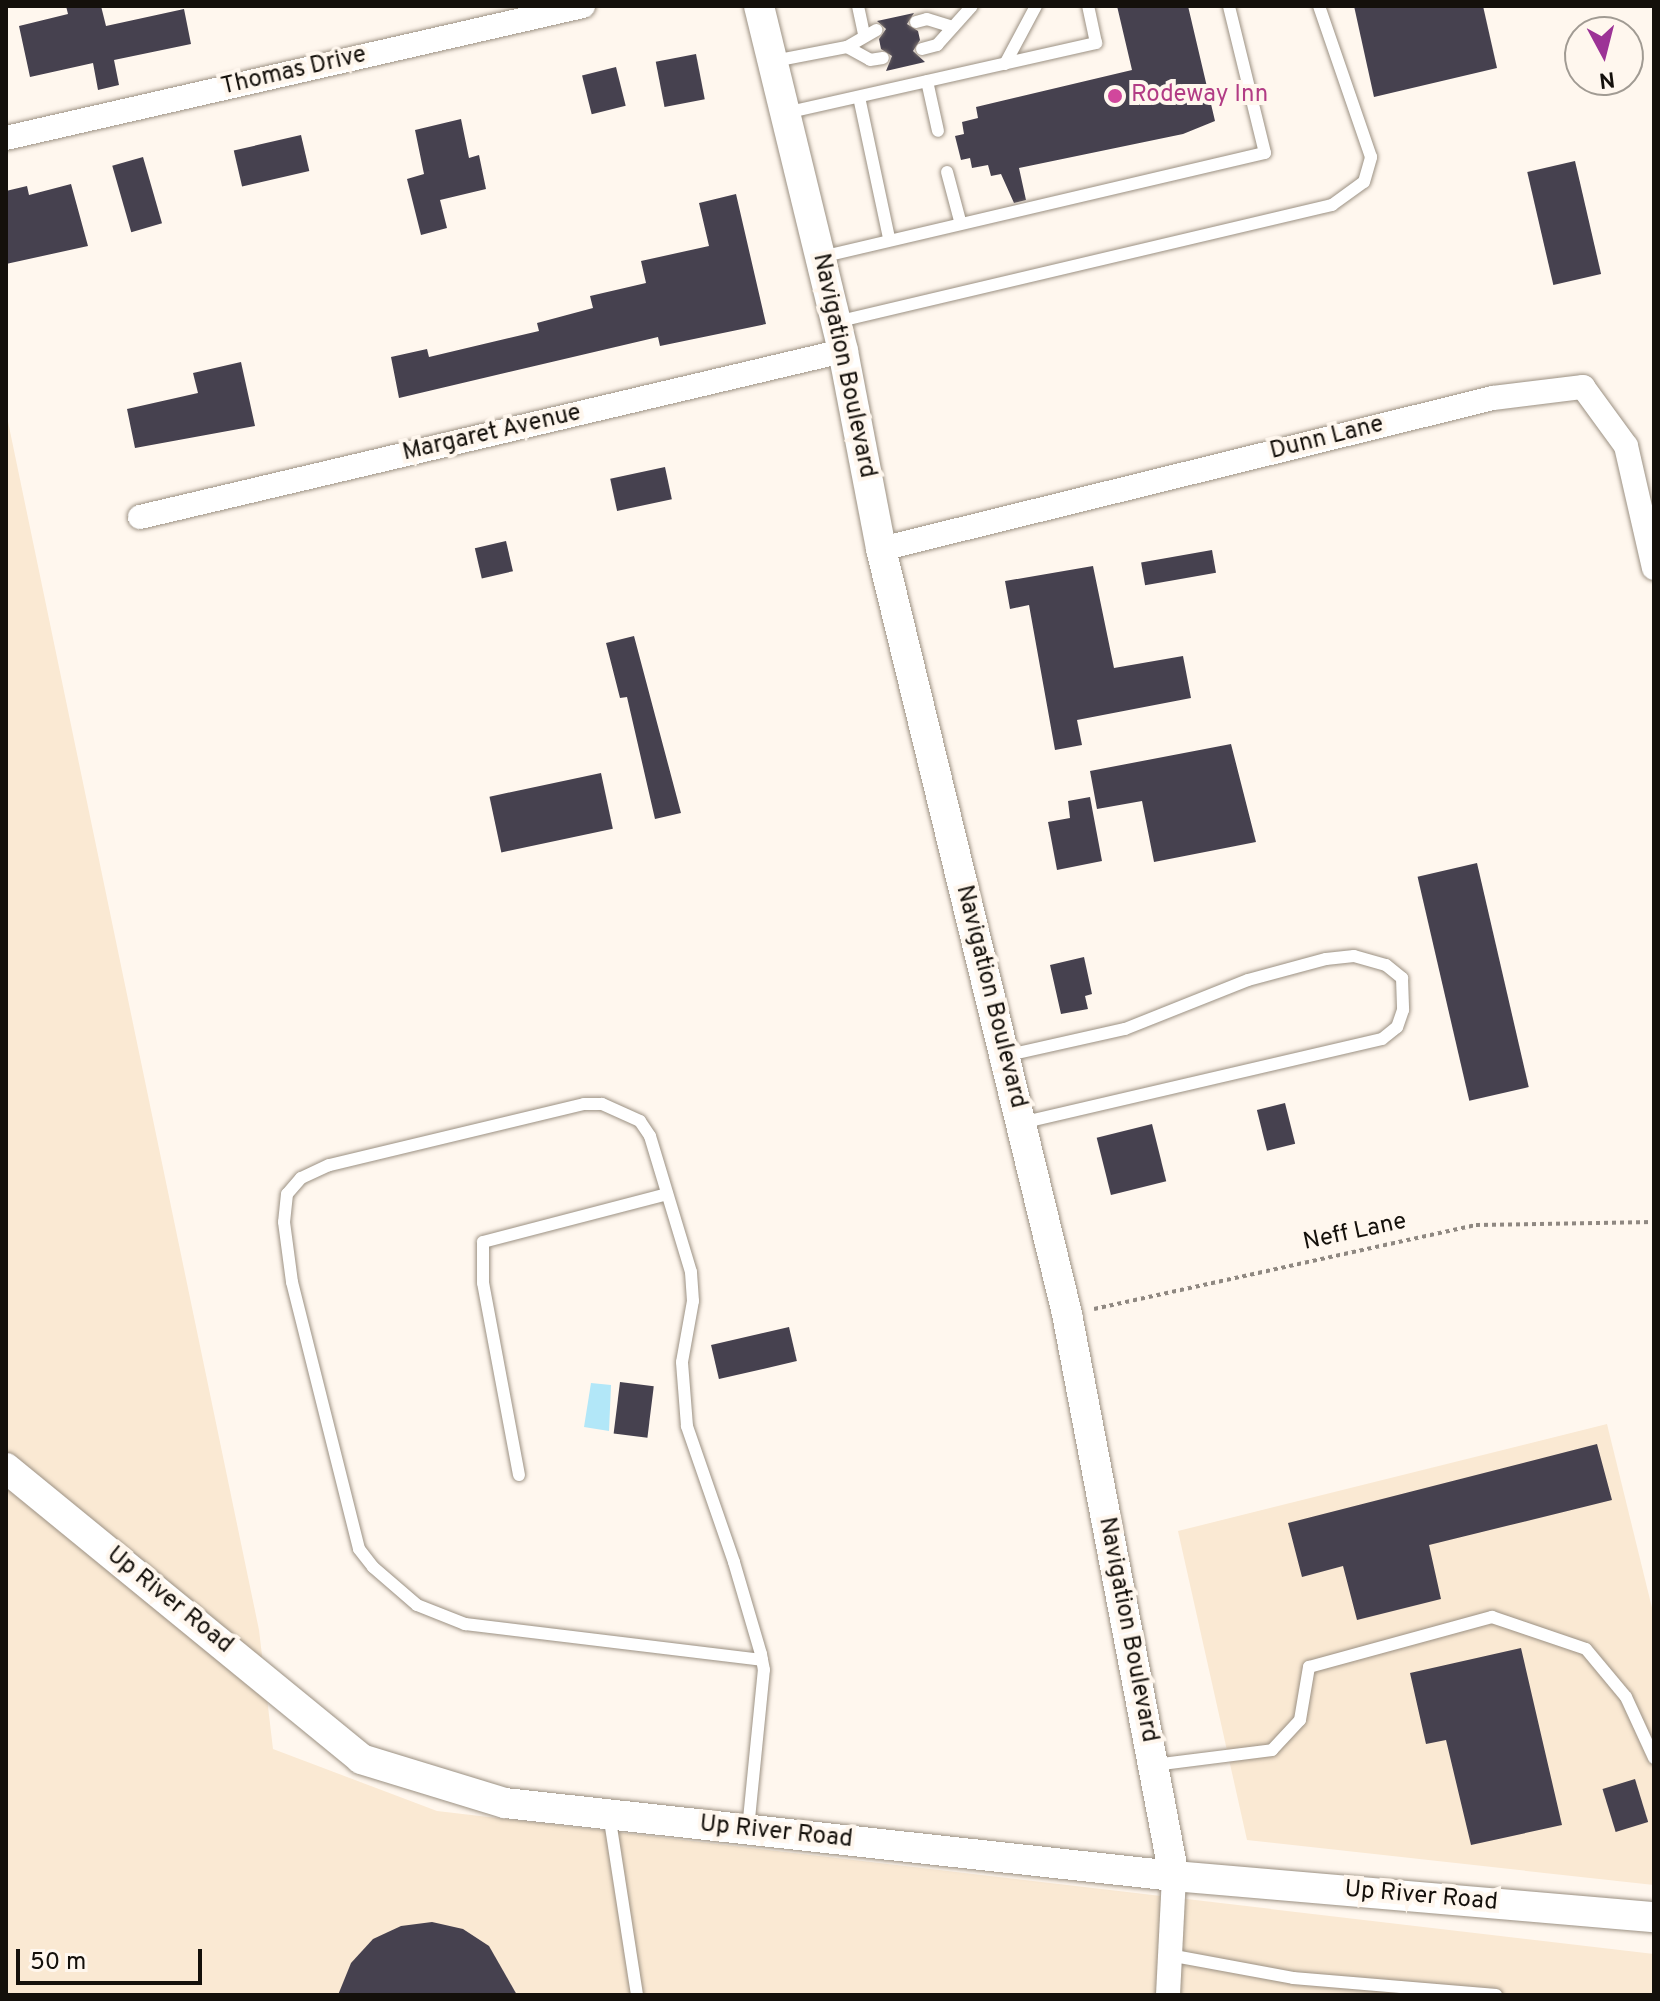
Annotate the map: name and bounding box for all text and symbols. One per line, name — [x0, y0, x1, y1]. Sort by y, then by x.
north arrow — [1564, 16, 1644, 96]
street label: Thomas Drive — [219, 41, 369, 103]
text: N — [1597, 64, 1616, 93]
place label: Rodeway Inn — [1131, 82, 1268, 110]
marker: Rodeway Inn — [1106, 87, 1124, 105]
street label: Navigation Boulevard — [805, 251, 881, 481]
street label: Margaret Avenue — [400, 399, 584, 469]
street label: Dunn Lane — [1267, 411, 1387, 467]
street label: Navigation Boulevard — [948, 882, 1032, 1112]
street label: Neff Lane — [1301, 1208, 1409, 1258]
street label: Navigation Boulevard — [1091, 1515, 1163, 1745]
street label: Up River Road — [100, 1541, 238, 1661]
street label: Up River Road — [698, 1811, 854, 1855]
street label: Up River Road — [1343, 1876, 1499, 1918]
scale bar — [20, 1933, 206, 1983]
text: 50 m — [30, 1948, 86, 1978]

